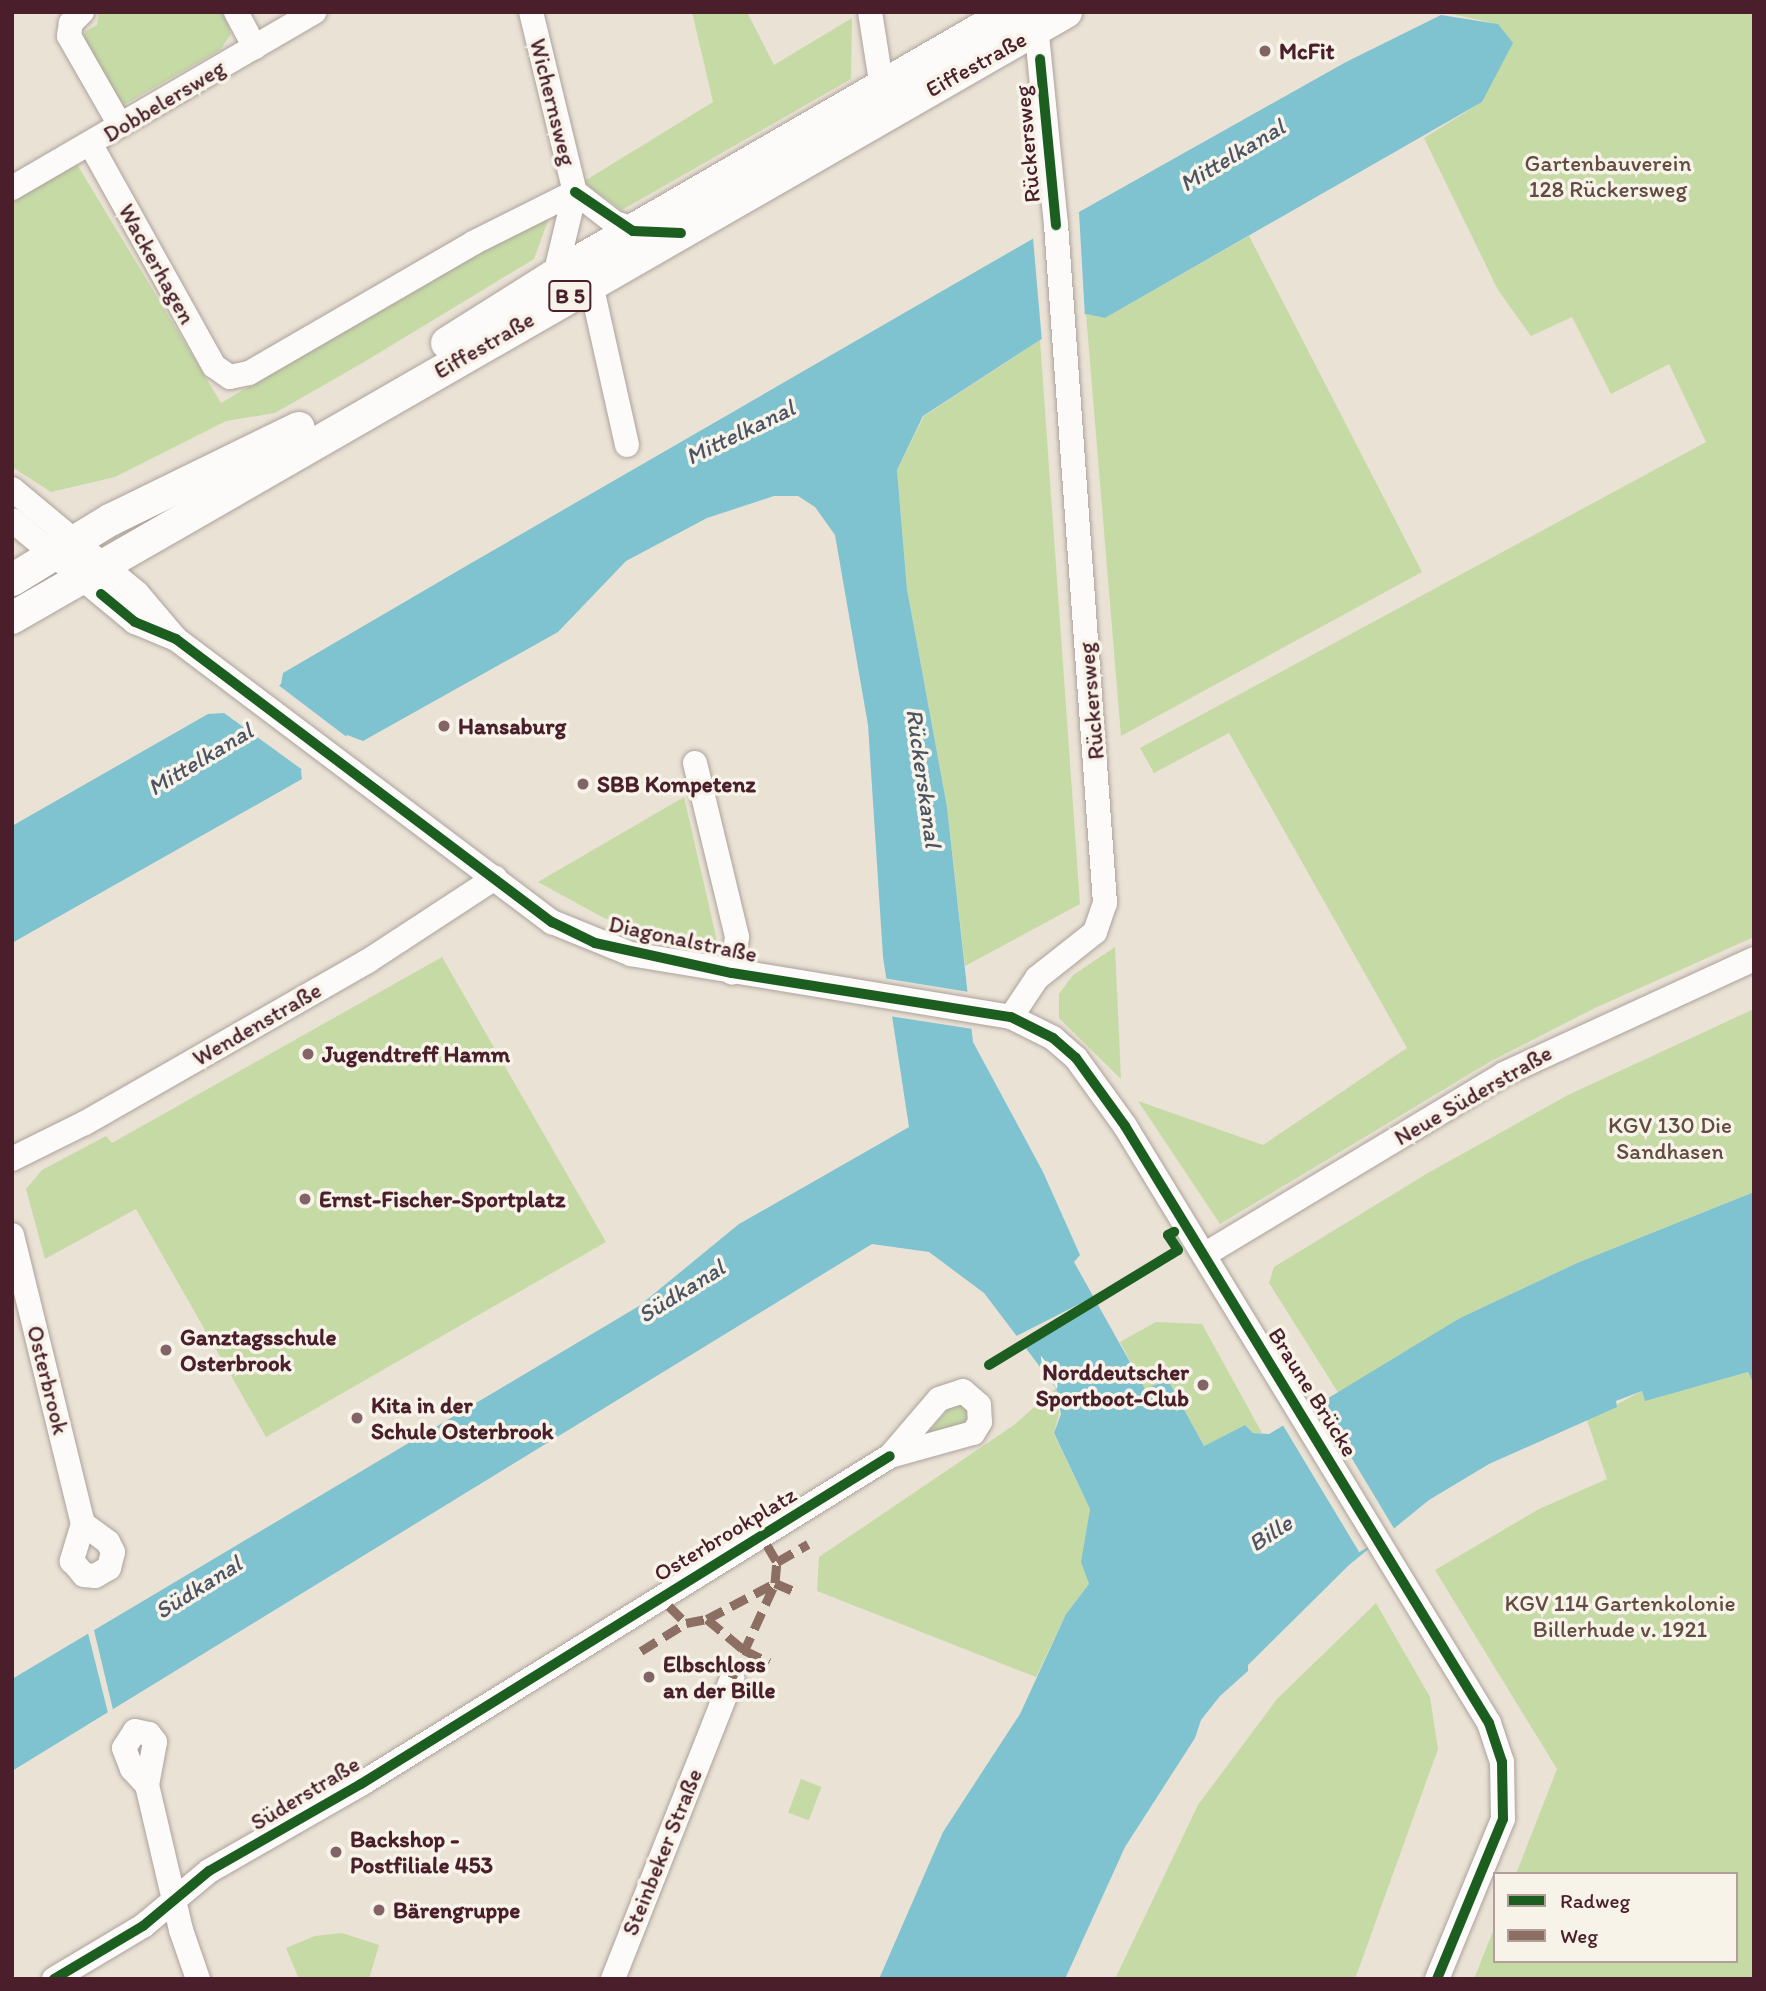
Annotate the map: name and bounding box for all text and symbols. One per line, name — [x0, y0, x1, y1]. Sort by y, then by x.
street label: Eiffestraße — [921, 25, 1031, 103]
street label: Wichernsweg — [524, 36, 582, 168]
place label: McFit — [1279, 37, 1334, 65]
marker: McFit — [1257, 43, 1273, 59]
street label: Dobbelersweg — [98, 54, 230, 148]
street label: Rückersweg — [1008, 84, 1046, 204]
water label: Mittelkanal — [1174, 112, 1290, 198]
park label: Gartenbauverein 128 Rückersweg — [1525, 149, 1691, 203]
street label: Wackerhagen — [113, 199, 201, 329]
road number: B 5 — [547, 278, 593, 314]
street label: Eiffestraße — [429, 305, 539, 385]
water label: Mittelkanal — [681, 393, 799, 471]
street label: Rückersweg — [1072, 641, 1110, 761]
water label: Rückerskanal — [900, 707, 948, 849]
place label: Hansaburg — [458, 712, 566, 740]
water label: Mittelkanal — [142, 716, 258, 802]
marker: Hansaburg — [436, 718, 452, 734]
place label: SBB Kompetenz — [597, 770, 756, 798]
marker: SBB Kompetenz — [575, 776, 591, 792]
street label: Diagonalstraße — [606, 910, 760, 968]
street label: Wendenstraße — [188, 976, 326, 1072]
street label: Neue Süderstraße — [1389, 1039, 1557, 1151]
place label: Jugendtreff Hamm — [322, 1040, 509, 1068]
marker: Jugendtreff Hamm — [300, 1046, 316, 1062]
park label: KGV 130 Die Sandhasen — [1608, 1111, 1732, 1165]
place label: Ernst-Fischer-Sportplatz — [319, 1185, 566, 1213]
marker: Ernst-Fischer-Sportplatz — [297, 1191, 313, 1207]
water label: Südkanal — [632, 1253, 730, 1329]
street label: Braune Brücke — [1262, 1322, 1364, 1462]
street label: Osterbrook — [21, 1323, 75, 1437]
place label: Ganztagsschule Osterbrook — [180, 1323, 336, 1377]
marker: Ganztagsschule Osterbrook — [158, 1342, 174, 1358]
place label: Norddeutscher Sportboot-Club — [1036, 1358, 1189, 1412]
marker: Norddeutscher Sportboot-Club — [1195, 1377, 1211, 1393]
place label: Kita in der Schule Osterbrook — [371, 1391, 553, 1445]
marker: Kita in der Schule Osterbrook — [349, 1410, 365, 1426]
street label: Osterbrookplatz — [649, 1481, 801, 1587]
water label: Bille — [1243, 1508, 1297, 1558]
water label: Südkanal — [149, 1549, 247, 1625]
park label: KGV 114 Gartenkolonie Billerhude v. 1921 — [1504, 1589, 1736, 1643]
place label: Elbschloss an der Bille — [663, 1650, 775, 1704]
marker: Elbschloss an der Bille — [641, 1669, 657, 1685]
street label: Süderstraße — [246, 1750, 364, 1836]
street label: Steinbeker Straße — [616, 1765, 708, 1939]
place label: Backshop - Postfiliale 453 — [350, 1825, 493, 1879]
marker: Backshop - Postfiliale 453 — [328, 1844, 344, 1860]
legend — [1493, 1872, 1738, 1963]
text: Radweg — [1560, 1888, 1630, 1913]
place label: Bärengruppe — [393, 1896, 520, 1924]
marker: Bärengruppe — [371, 1902, 387, 1918]
text: Weg — [1560, 1923, 1598, 1948]

